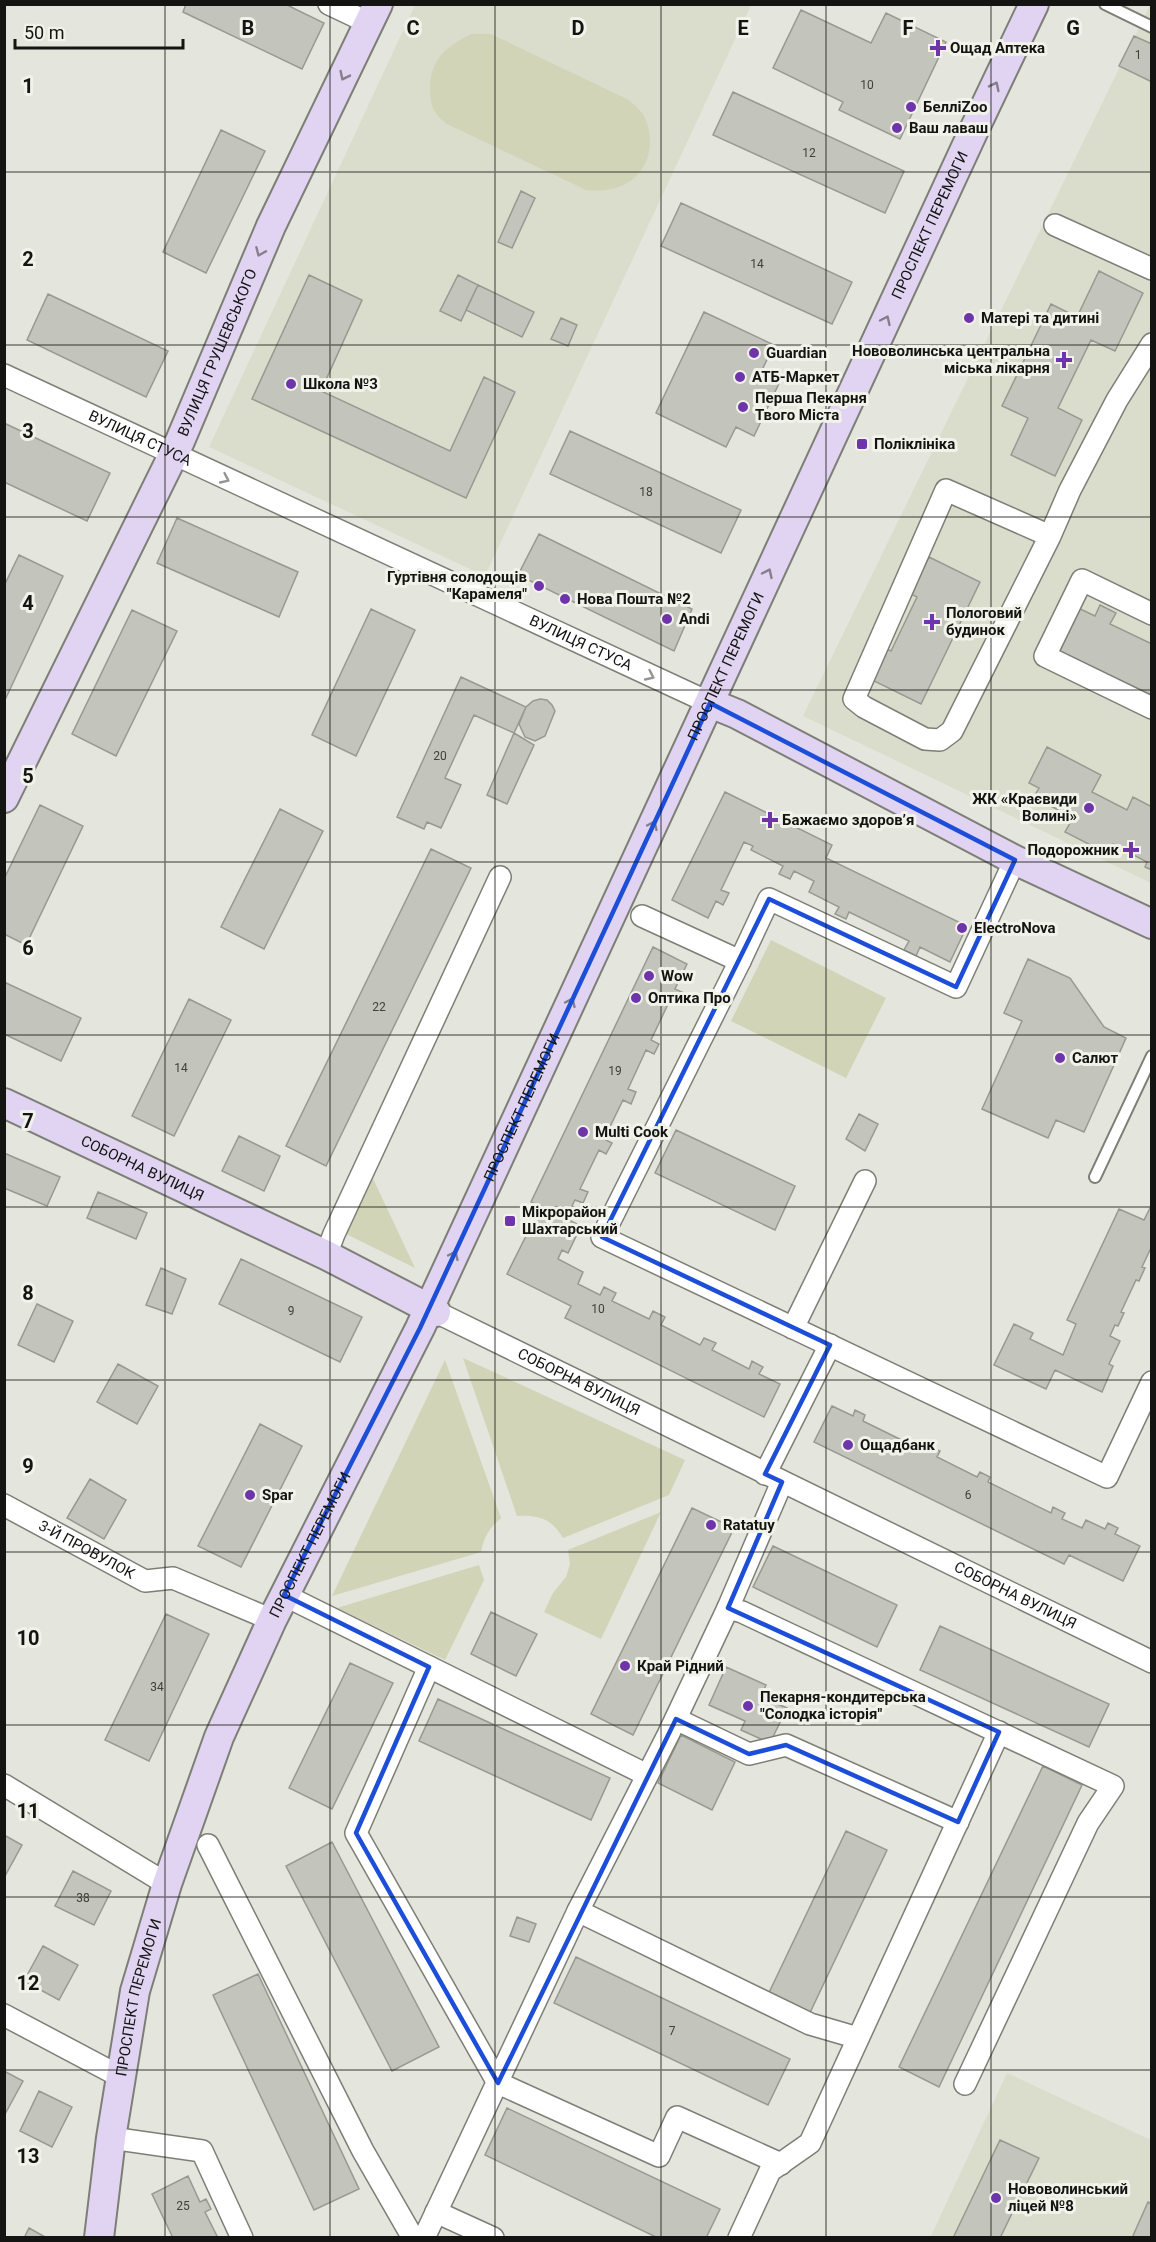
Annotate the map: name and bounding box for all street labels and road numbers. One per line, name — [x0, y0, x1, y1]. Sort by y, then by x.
street label: ПРОСПЕКТ ПЕРЕМОГИ — [888, 148, 972, 302]
street label: ВУЛИЦЯ ГРУШЕВСЬКОГО — [174, 266, 261, 439]
street label: ВУЛИЦЯ СТУСА — [86, 407, 194, 470]
street label: ПРОСПЕКТ ПЕРЕМОГИ — [684, 589, 768, 743]
street label: ВУЛИЦЯ СТУСА — [527, 611, 635, 675]
street label: ПРОСПЕКТ ПЕРЕМОГИ — [480, 1031, 564, 1184]
street label: СОБОРНА ВУЛИЦЯ — [78, 1132, 207, 1205]
street label: СОБОРНА ВУЛИЦЯ — [515, 1344, 643, 1419]
street label: ПРОСПЕКТ ПЕРЕМОГИ — [266, 1469, 355, 1621]
street label: 3-Й ПРОВУЛОК — [36, 1516, 138, 1583]
street label: СОБОРНА ВУЛИЦЯ — [951, 1558, 1080, 1633]
street label: ПРОСПЕКТ ПЕРЕМОГИ — [112, 1917, 165, 2078]

